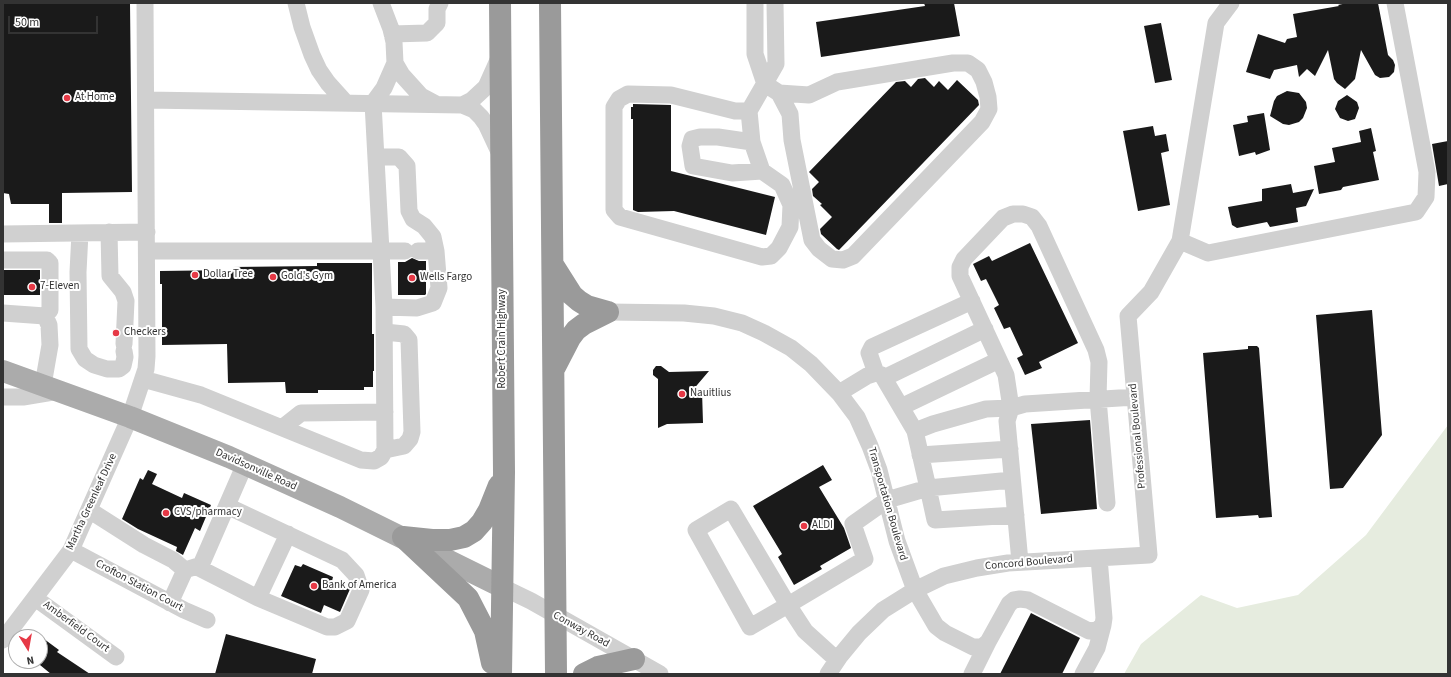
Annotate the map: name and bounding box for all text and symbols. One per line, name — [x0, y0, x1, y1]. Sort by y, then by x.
scale bar — [10, 8, 100, 34]
text: 50 m — [15, 14, 39, 31]
place label: At Home — [75, 91, 114, 105]
marker: At Home — [62, 93, 72, 103]
place label: Dollar Tree — [203, 268, 253, 282]
marker: Dollar Tree — [190, 270, 200, 280]
place label: Gold's Gym — [281, 270, 333, 284]
place label: Wells Fargo — [420, 271, 472, 285]
marker: Gold's Gym — [268, 272, 278, 282]
marker: Wells Fargo — [407, 273, 417, 283]
place label: 7-Eleven — [40, 280, 80, 294]
marker: 7-Eleven — [27, 282, 37, 292]
street label: Robert Crain Highway — [496, 289, 510, 389]
place label: Checkers — [124, 326, 166, 340]
marker: Checkers — [111, 328, 121, 338]
street label: Professional Boulevard — [1127, 383, 1149, 489]
place label: Nauitlius — [690, 387, 731, 401]
marker: Nauitlius — [677, 389, 687, 399]
street label: Davidsonville Road — [213, 446, 299, 494]
street label: Transportation Boulevard — [864, 446, 910, 562]
street label: Martha Greenleaf Drive — [64, 452, 120, 552]
place label: CVS/pharmacy — [174, 506, 242, 520]
marker: CVS/pharmacy — [161, 508, 171, 518]
place label: ALDI — [812, 519, 833, 533]
marker: ALDI — [799, 521, 809, 531]
street label: Concord Boulevard — [985, 553, 1073, 573]
street label: Crofton Station Court — [93, 557, 185, 615]
place label: Bank of America — [322, 579, 397, 593]
marker: Bank of America — [309, 581, 319, 591]
street label: Amberfield Court — [40, 599, 112, 655]
street label: Conway Road — [550, 609, 612, 651]
north arrow — [8, 629, 48, 669]
text: N — [25, 652, 35, 668]

